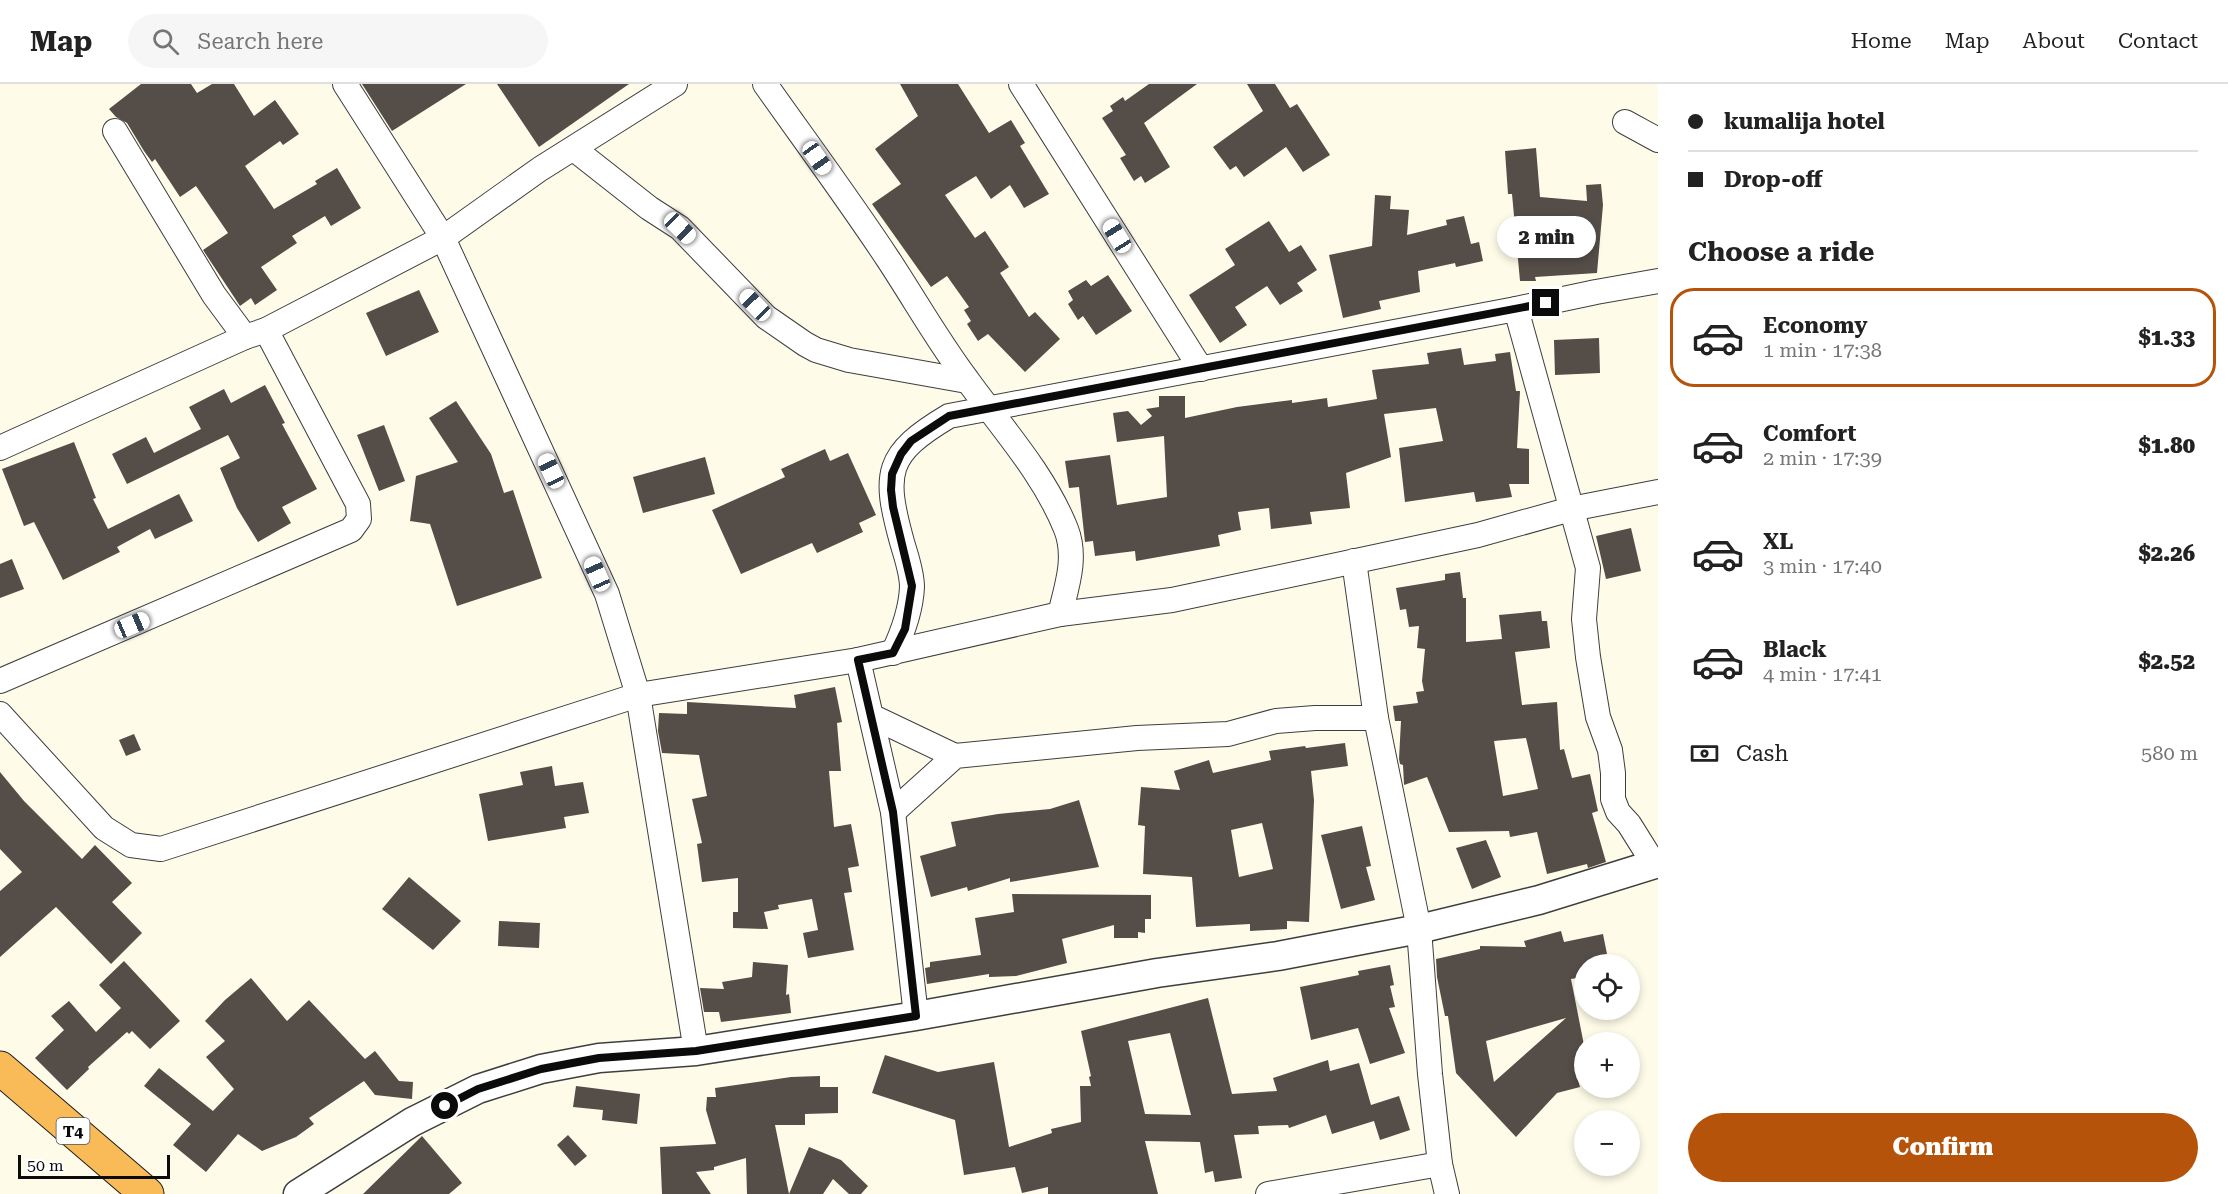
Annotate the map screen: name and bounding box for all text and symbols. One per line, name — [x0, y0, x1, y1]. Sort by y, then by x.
search box — [128, 14, 548, 68]
text: Map — [30, 25, 92, 58]
icon: search — [149, 25, 182, 58]
text: Search here — [197, 29, 323, 54]
text: Home — [1851, 29, 1912, 53]
text: Map — [1945, 29, 1990, 53]
text: About — [2023, 29, 2085, 53]
text: Contact — [2118, 29, 2198, 53]
text: kumalija hotel — [1724, 109, 1885, 134]
car — [799, 138, 835, 178]
text: Drop-off — [1724, 167, 1822, 192]
car — [661, 209, 699, 247]
car — [1100, 216, 1134, 256]
callout: 2 min — [1496, 216, 1596, 258]
text: 2 min — [1518, 225, 1575, 249]
text: Choose a ride — [1688, 236, 1874, 268]
car — [736, 286, 774, 324]
route end — [1532, 289, 1559, 316]
icon: car — [1691, 311, 1745, 365]
text: Economy — [1763, 313, 1867, 338]
text: $1.33 — [2138, 325, 2195, 350]
text: 1 min · 17:38 — [1763, 338, 1882, 362]
icon: car — [1691, 419, 1745, 473]
text: Comfort — [1763, 421, 1856, 446]
text: $1.80 — [2138, 433, 2195, 458]
text: 2 min · 17:39 — [1763, 446, 1882, 470]
car — [535, 451, 567, 491]
icon: car — [1691, 527, 1745, 581]
text: XL — [1763, 529, 1793, 554]
text: $2.26 — [2138, 541, 2195, 566]
car — [581, 554, 613, 594]
text: 3 min · 17:40 — [1763, 554, 1882, 578]
car — [112, 610, 152, 640]
icon: car — [1691, 635, 1745, 689]
text: Black — [1763, 637, 1827, 662]
text: $2.52 — [2138, 649, 2195, 674]
text: 4 min · 17:41 — [1763, 662, 1882, 686]
icon: cash — [1688, 737, 1721, 770]
text: Cash — [1736, 741, 1788, 766]
text: 580 m — [2141, 741, 2198, 765]
map controls — [1574, 954, 1640, 1176]
button: locate — [1574, 954, 1640, 1020]
button: + — [1574, 1032, 1640, 1098]
route start — [431, 1092, 458, 1119]
button: − — [1574, 1110, 1640, 1176]
button: Confirm — [1688, 1113, 2198, 1182]
road number: T4 — [56, 1118, 90, 1144]
scale bar — [18, 1152, 170, 1180]
text: 50 m — [27, 1156, 64, 1175]

